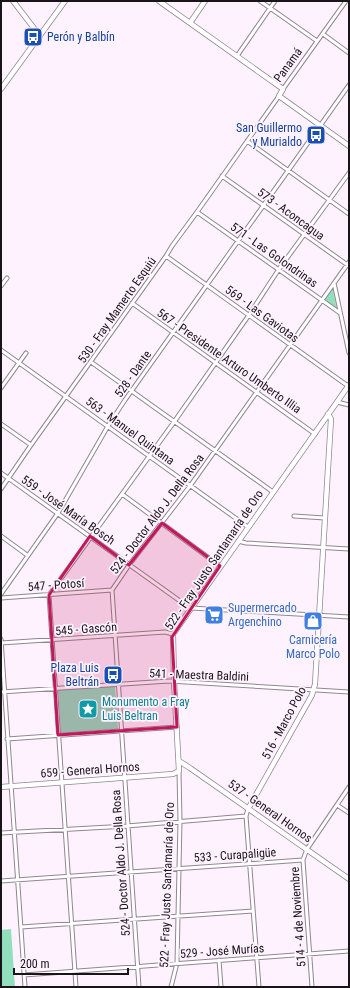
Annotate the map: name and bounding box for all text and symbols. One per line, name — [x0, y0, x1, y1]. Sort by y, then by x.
bus stop icon: Perón y Balbín — [22, 26, 44, 48]
place label: Perón y Balbín — [47, 30, 115, 44]
street label: Panamá — [271, 45, 305, 85]
place label: San Guillermo y Murialdo — [236, 121, 302, 149]
bus stop icon: San Guillermo y Murialdo — [305, 124, 327, 146]
street label: 573 - Aconcagua — [255, 185, 327, 243]
street label: 571 - Las Golondrinas — [228, 220, 320, 290]
street label: 530 - Fray Mamerto Esquiú — [75, 254, 159, 366]
street label: 569 - Las Gaviotas — [223, 283, 301, 345]
street label: 567 - Presidente Arturo Umberto Illia — [154, 306, 304, 416]
street label: 528 - Dante — [112, 348, 154, 400]
street label: 563 - Manuel Quintana — [83, 394, 177, 468]
street label: 524 - Doctor Aldo J. Della Rosa — [107, 451, 207, 577]
street label: 559 - José María Bosch — [18, 472, 118, 548]
street label: 522 - Fray Justo Santamaría de Oro — [162, 487, 266, 633]
street label: 547 - Potosí — [27, 576, 86, 594]
place label: Supermercado Argenchino — [228, 601, 297, 629]
supermarket icon: Supermercado Argenchino — [203, 604, 225, 626]
shop icon: Carnicería Marco Polo — [302, 610, 324, 632]
street label: 545 - Gascón — [55, 620, 118, 638]
place label: Carnicería Marco Polo — [286, 633, 340, 661]
place label: Plaza Luis Beltrán — [51, 661, 99, 689]
bus stop icon: Plaza Luis Beltrán — [102, 664, 124, 686]
street label: 541 - Maestra Baldini — [149, 666, 249, 684]
street label: 516 - Marco Polo — [259, 684, 309, 762]
place label: Monumento a Fray Luis Beltran — [102, 695, 190, 723]
place icon: Monumento a Fray Luis Beltran — [77, 698, 99, 720]
street label: 659 - General Hornos — [40, 760, 140, 780]
street label: 537 - General Hornos — [225, 777, 315, 845]
street label: 524 - Doctor Aldo J. Della Rosa — [109, 789, 133, 937]
street label: 522 - Fray Justo Santamaría de Oro — [157, 802, 177, 968]
street label: 533 - Curapaligüe — [193, 845, 277, 865]
street label: 514 - 4 de Noviembre — [287, 866, 308, 968]
street label: 529 - José Murías — [179, 941, 265, 961]
scale bar — [14, 950, 128, 976]
text: 200 m — [20, 957, 50, 971]

